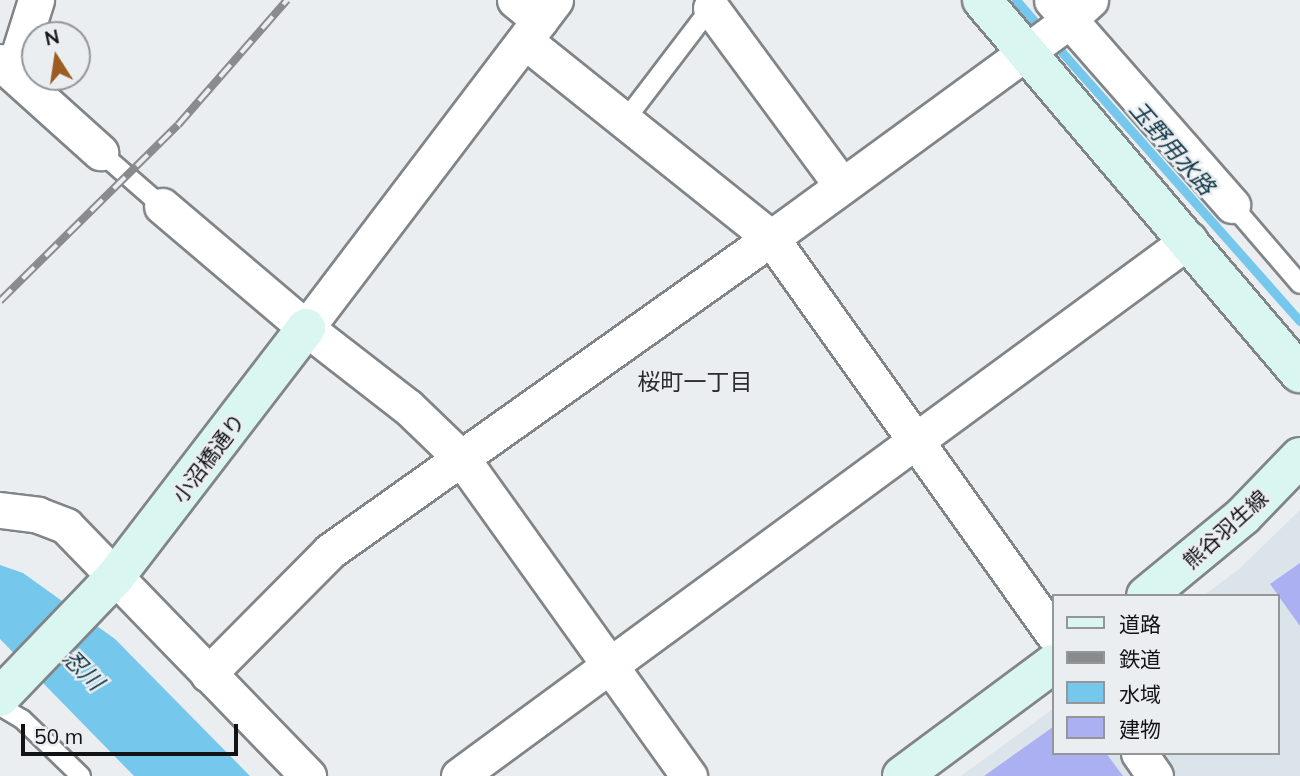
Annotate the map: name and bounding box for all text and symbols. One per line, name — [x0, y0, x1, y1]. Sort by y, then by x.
north arrow — [21, 21, 91, 91]
text: N — [43, 24, 62, 51]
water label: 玉野用水路 — [1124, 96, 1220, 200]
district label: 桜町一丁目 — [638, 368, 752, 396]
street label: 小沼橋通り — [166, 408, 250, 508]
street label: 熊谷羽生線 — [1178, 485, 1272, 573]
legend — [1052, 594, 1279, 755]
text: 道路 — [1119, 611, 1161, 637]
water label: 忍川 — [57, 644, 109, 696]
text: 鉄道 — [1119, 646, 1161, 672]
text: 水域 — [1119, 681, 1161, 707]
scale bar — [24, 710, 242, 754]
text: 建物 — [1119, 716, 1161, 742]
text: 50 m — [34, 723, 83, 749]

